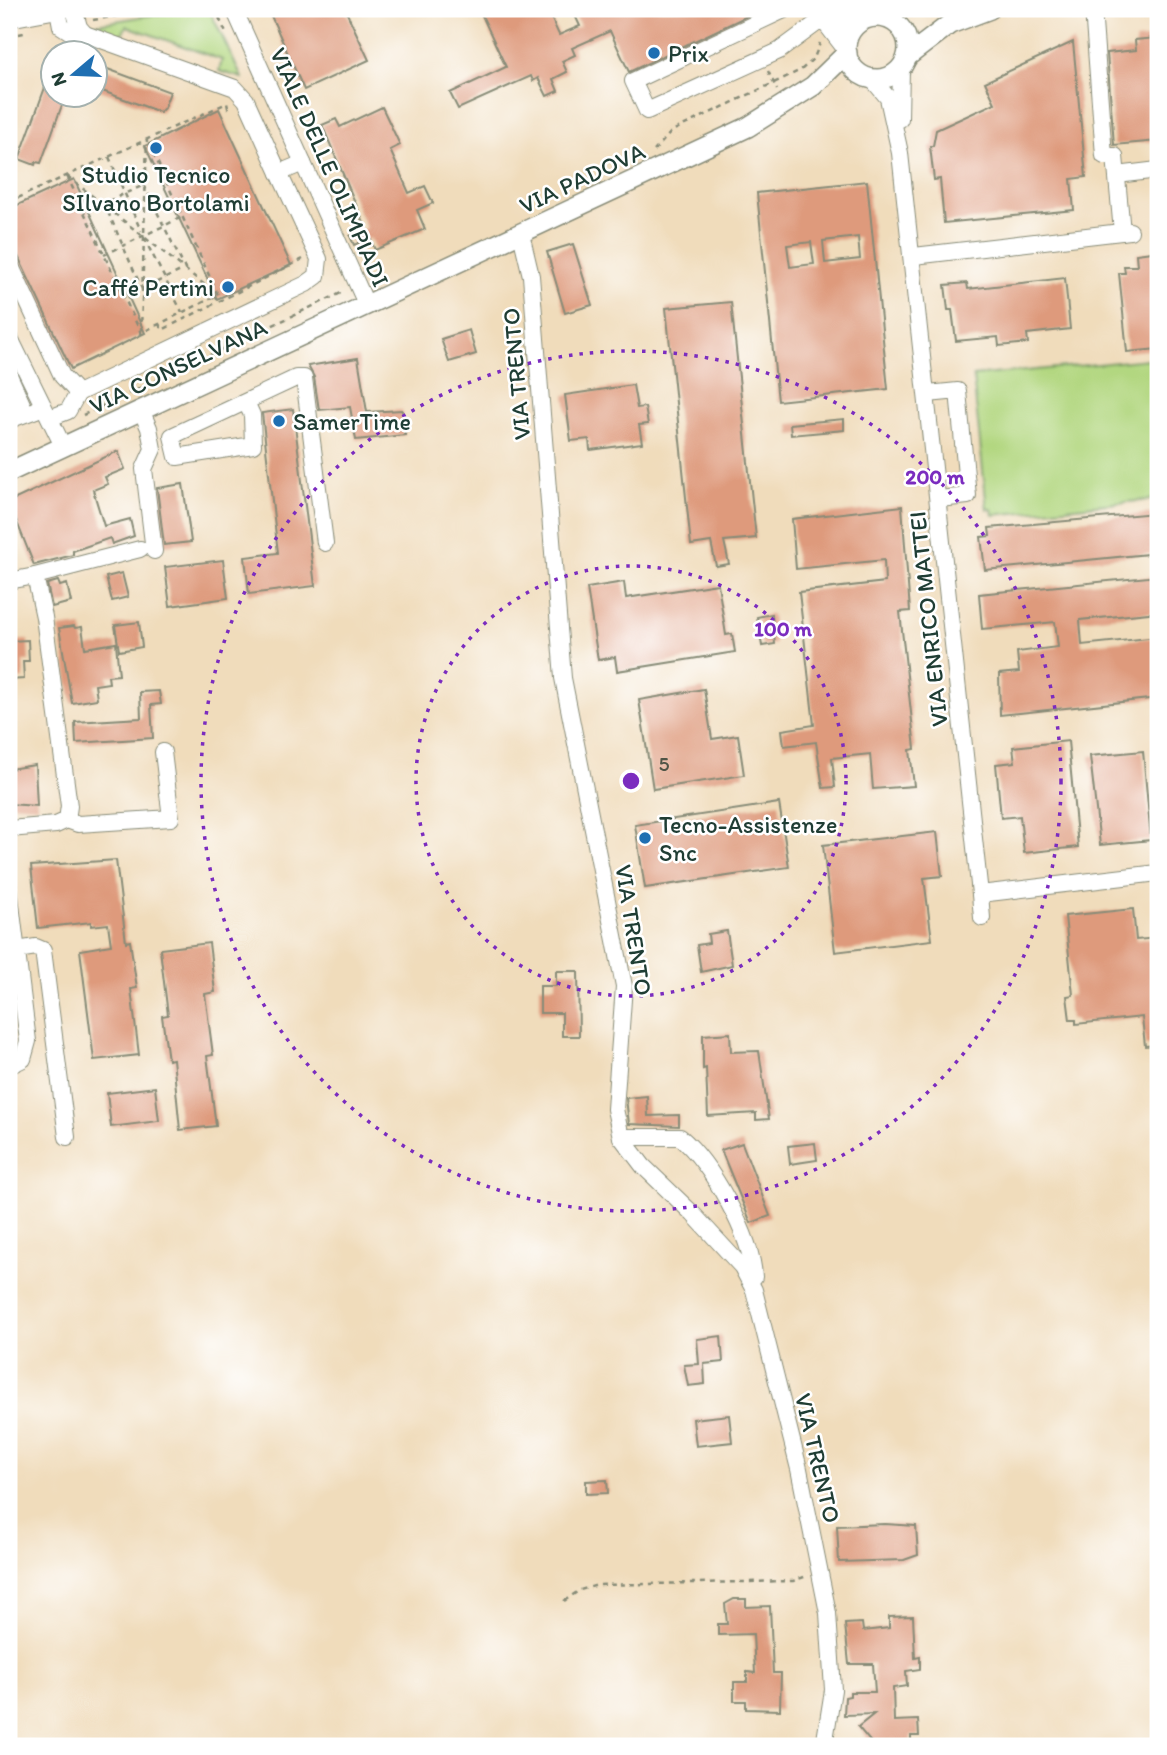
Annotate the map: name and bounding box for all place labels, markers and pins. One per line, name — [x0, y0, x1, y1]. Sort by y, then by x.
place label: Prix — [668, 39, 709, 68]
marker: Prix — [646, 45, 662, 61]
marker: Studio Tecnico SIlvano Bortolami — [148, 140, 164, 156]
place label: Studio Tecnico SIlvano Bortolami — [62, 160, 250, 217]
place label: Caffé Pertini — [82, 273, 214, 302]
marker: Caffé Pertini — [220, 279, 236, 295]
place label: SamerTime — [293, 407, 411, 436]
marker: SamerTime — [271, 413, 287, 429]
centre of rings — [619, 769, 643, 793]
place label: Tecno-Assistenze Snc — [659, 810, 837, 867]
marker: Tecno-Assistenze Snc — [637, 830, 653, 846]

